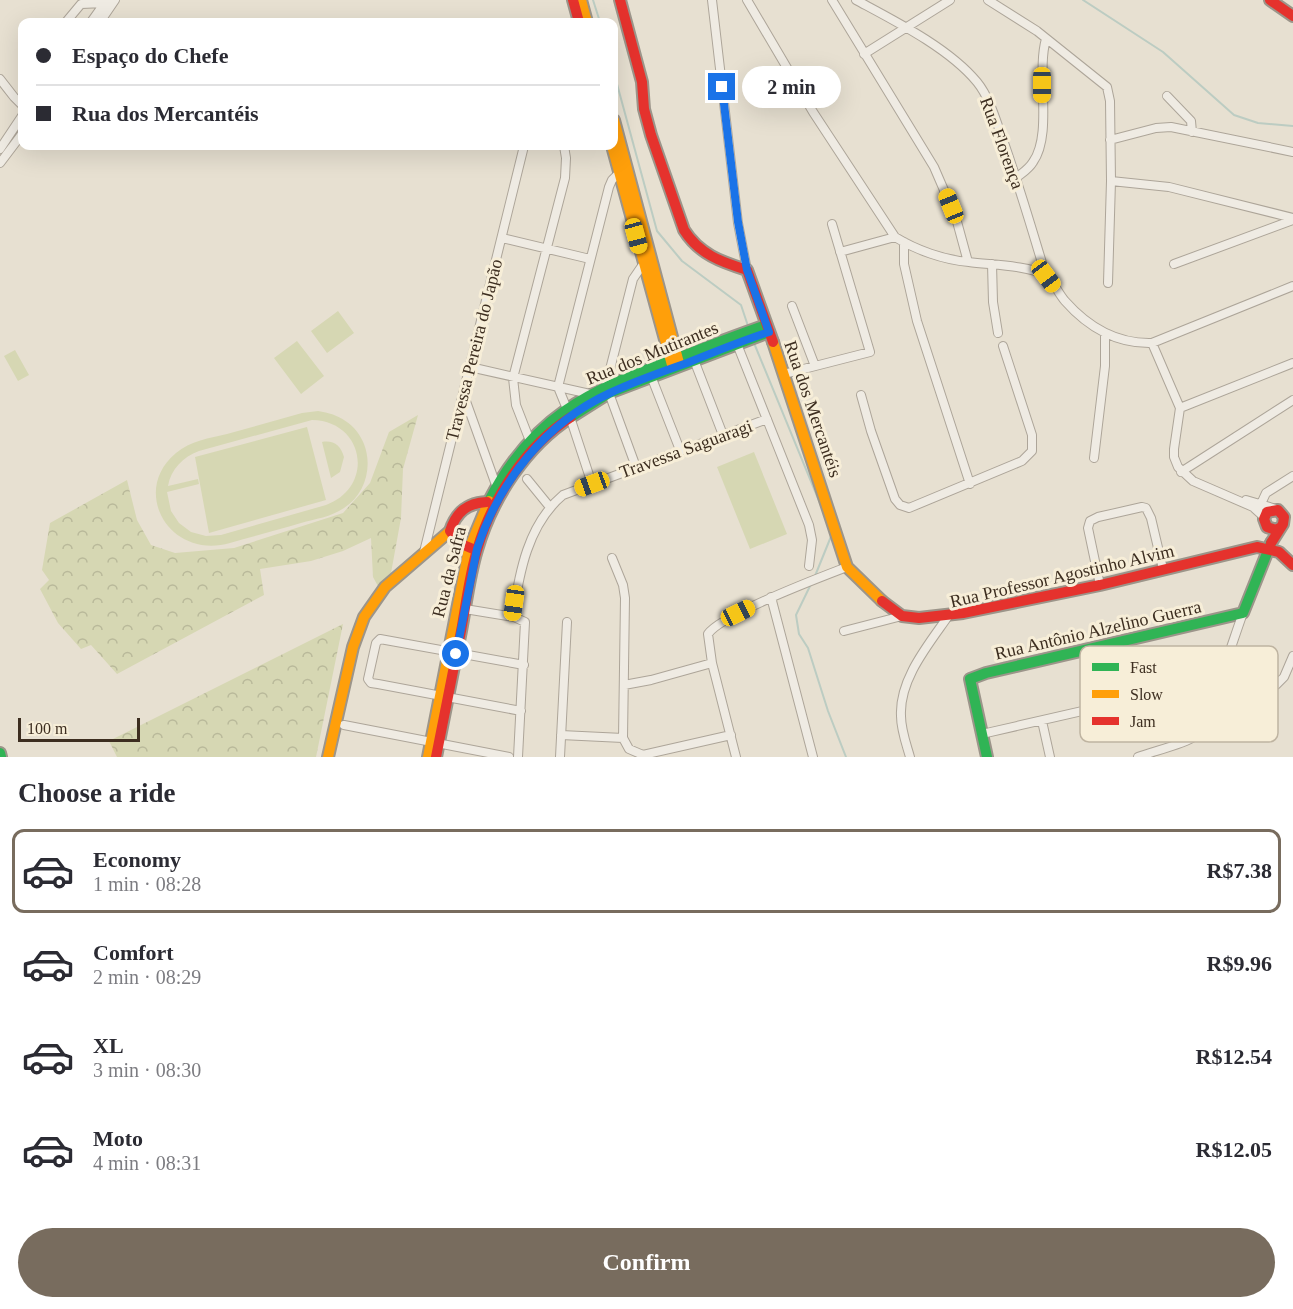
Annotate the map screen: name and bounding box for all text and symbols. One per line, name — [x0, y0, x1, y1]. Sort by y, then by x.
text: Espaço do Chefe — [72, 43, 228, 68]
callout: 2 min — [743, 66, 842, 108]
car — [1033, 67, 1051, 103]
route end — [708, 73, 735, 100]
text: 2 min — [767, 76, 816, 98]
street label: Rua Florença — [976, 94, 1028, 192]
text: Rua dos Mercantéis — [72, 101, 259, 126]
car — [936, 186, 966, 226]
car — [623, 216, 649, 256]
car — [1028, 256, 1064, 296]
street label: Travessa Pereira do Japão — [442, 257, 506, 443]
street label: Rua dos Mutirantes — [583, 317, 721, 389]
street label: Rua dos Mercantéis — [780, 338, 846, 480]
street label: Travessa Saguaragi — [617, 416, 755, 482]
car — [572, 469, 612, 499]
street label: Rua da Safra — [428, 524, 470, 620]
street label: Rua Professor Agostinho Alvim — [948, 540, 1176, 612]
car — [503, 584, 525, 622]
street label: Rua Antônio Alzelino Guerra — [993, 596, 1203, 664]
car — [718, 597, 758, 629]
route start — [442, 640, 469, 667]
legend — [1080, 646, 1278, 742]
text: Fast — [1130, 659, 1157, 676]
text: Slow — [1130, 686, 1163, 703]
text: Jam — [1130, 713, 1156, 730]
scale bar — [18, 715, 140, 742]
text: 100 m — [27, 720, 67, 737]
text: Choose a ride — [18, 778, 176, 808]
icon: car — [21, 844, 75, 898]
text: Economy — [93, 847, 181, 872]
text: R$7.38 — [1207, 858, 1272, 883]
text: 1 min · 08:28 — [93, 873, 201, 895]
icon: car — [21, 937, 75, 991]
text: Comfort — [93, 940, 174, 965]
text: R$9.96 — [1207, 951, 1272, 976]
text: 2 min · 08:29 — [93, 966, 201, 988]
icon: car — [21, 1030, 75, 1084]
text: XL — [93, 1033, 124, 1058]
text: R$12.54 — [1196, 1044, 1272, 1069]
text: 3 min · 08:30 — [93, 1059, 201, 1081]
icon: car — [21, 1123, 75, 1177]
text: Moto — [93, 1126, 143, 1151]
text: R$12.05 — [1196, 1137, 1272, 1162]
text: 4 min · 08:31 — [93, 1152, 201, 1174]
button: Confirm — [18, 1228, 1275, 1297]

